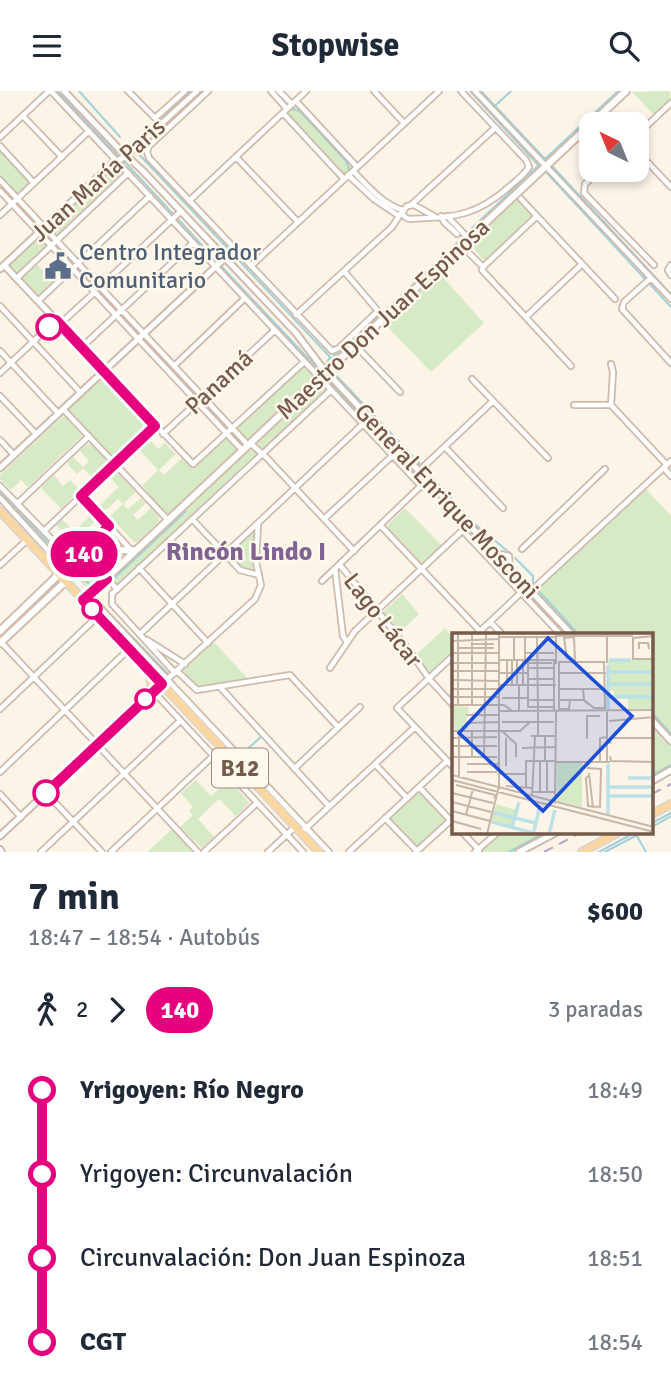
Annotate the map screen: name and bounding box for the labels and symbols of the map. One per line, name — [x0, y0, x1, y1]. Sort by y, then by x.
street label: Juan María Paris — [25, 112, 171, 248]
north arrow — [579, 112, 649, 182]
street label: Maestro Don Juan Espinosa — [270, 212, 496, 426]
place label: Centro Integrador Comunitario — [79, 237, 261, 295]
public building icon: Centro Integrador Comunitario — [43, 251, 73, 281]
unlabelled marker — [36, 314, 62, 340]
street label: Panamá — [179, 343, 259, 421]
street label: General Enrique Mosconi — [348, 397, 546, 605]
line badge: 140 — [44, 531, 124, 577]
district label: Rincón Lindo I — [166, 536, 326, 568]
street label: Lago Lácar — [337, 567, 429, 673]
unlabelled marker — [82, 599, 102, 619]
inset map — [452, 633, 654, 835]
unlabelled marker — [135, 689, 155, 709]
road number: B12 — [212, 748, 268, 787]
unlabelled marker — [33, 780, 59, 806]

